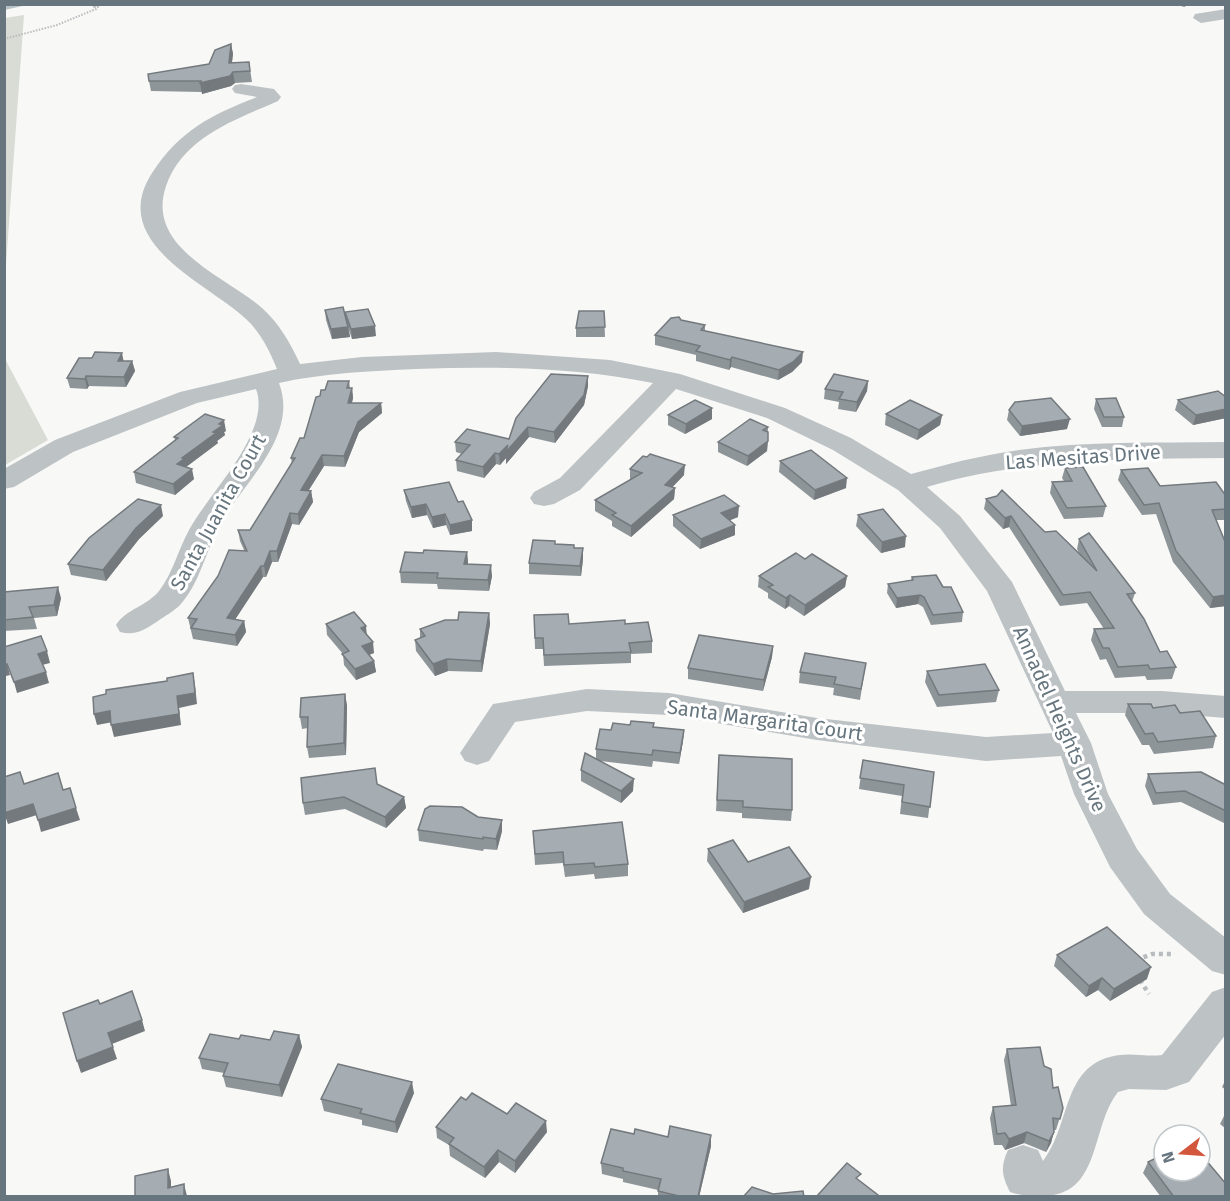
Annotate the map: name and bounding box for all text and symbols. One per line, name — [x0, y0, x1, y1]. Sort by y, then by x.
street label: Santa Juanita Court — [165, 429, 271, 594]
street label: Las Mesitas Drive — [1004, 440, 1162, 474]
street label: Annadel Heights Drive — [1008, 622, 1112, 816]
street label: Santa Margarita Court — [666, 694, 865, 746]
north arrow — [1152, 1123, 1212, 1183]
text: N — [1157, 1149, 1179, 1165]

